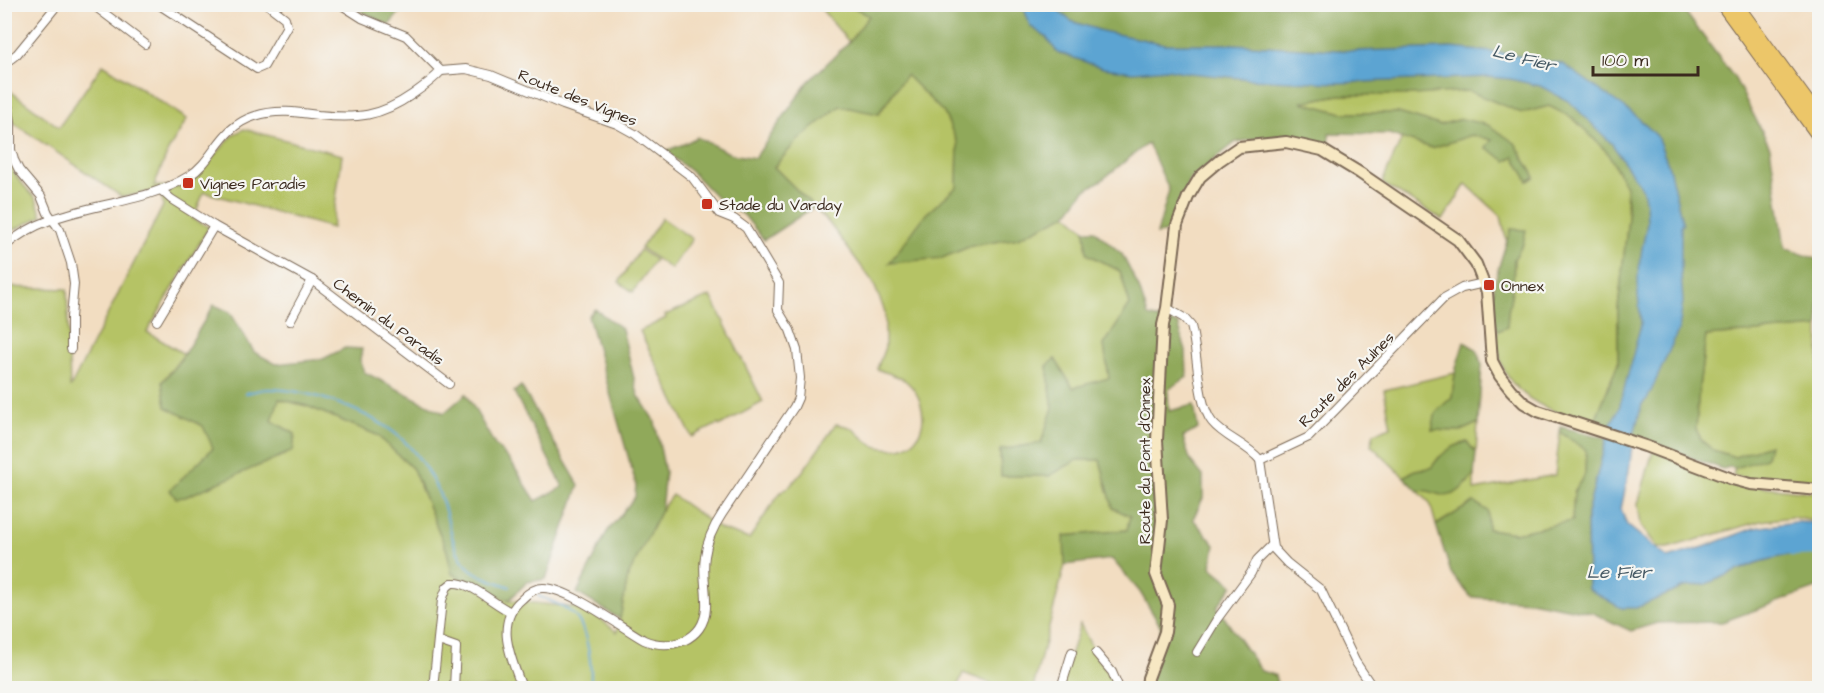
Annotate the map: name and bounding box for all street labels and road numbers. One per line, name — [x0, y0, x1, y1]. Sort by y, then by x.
street label: Route des Vignes — [514, 64, 641, 133]
street label: Chemin du Paradis — [328, 273, 448, 371]
street label: Route des Aulnes — [1294, 327, 1399, 432]
street label: Route du Pont d'Onnex — [1134, 377, 1156, 544]

